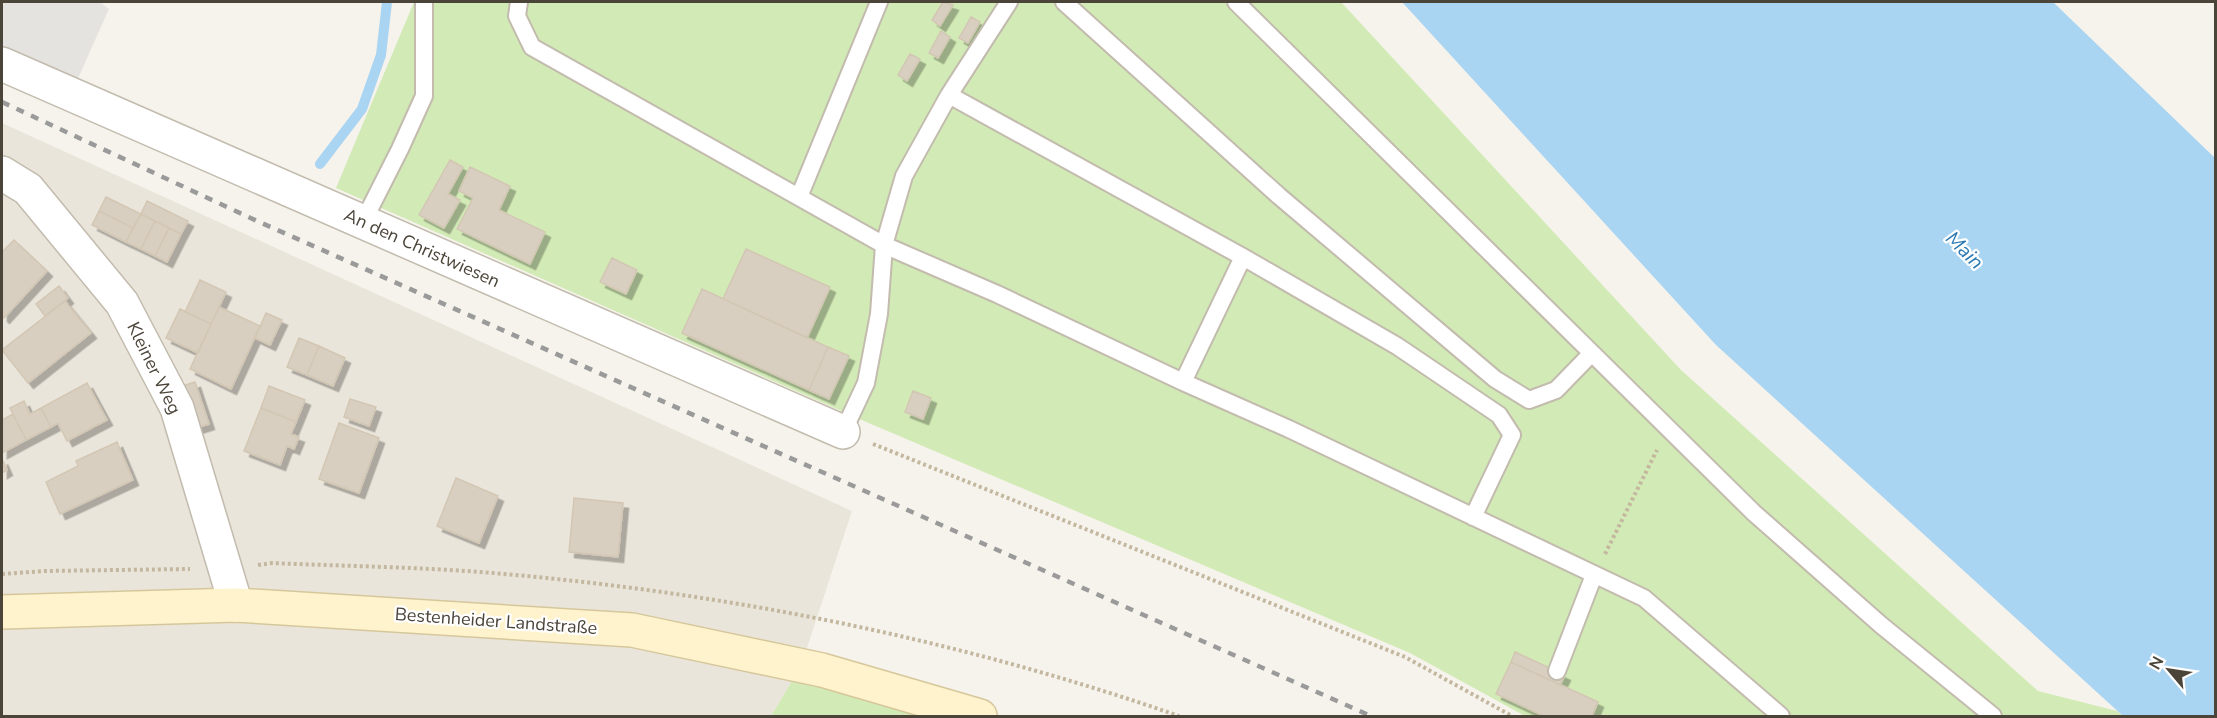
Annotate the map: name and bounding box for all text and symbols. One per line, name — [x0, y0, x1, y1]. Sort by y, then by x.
street label: An den Christwiesen — [340, 203, 504, 293]
water label: Main — [1940, 225, 1990, 275]
street label: Kleiner Weg — [121, 318, 187, 418]
street label: Bestenheider Landstraße — [394, 602, 598, 640]
north arrow — [2139, 640, 2199, 700]
text: N — [2144, 653, 2169, 674]

